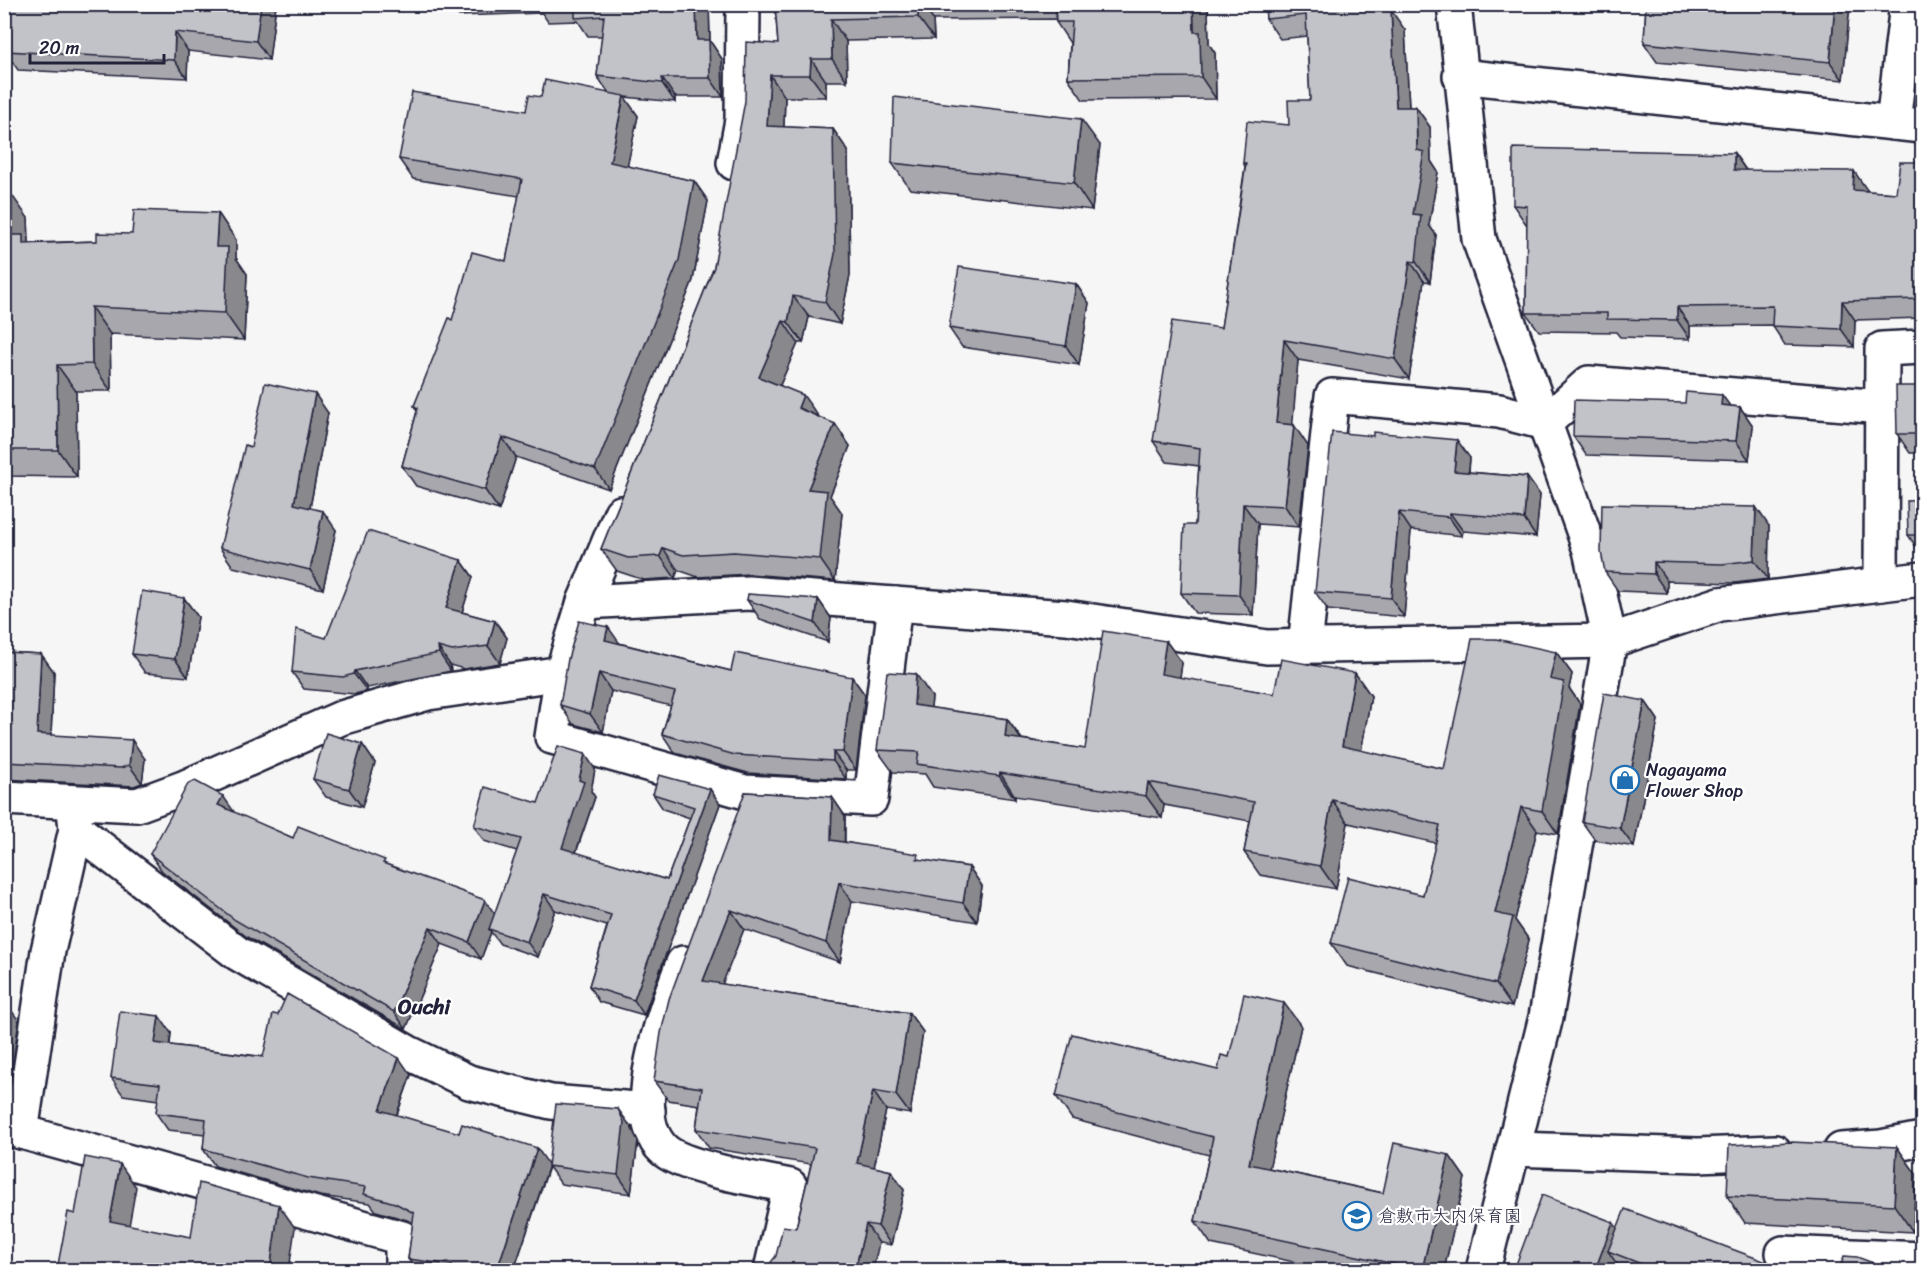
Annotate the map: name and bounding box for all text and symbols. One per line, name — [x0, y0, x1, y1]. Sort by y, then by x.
scale bar — [30, 27, 164, 65]
text: 20 m — [39, 32, 79, 64]
place label: Nagayama Flower Shop — [1646, 754, 1743, 807]
shop icon: Nagayama Flower Shop — [1609, 764, 1641, 796]
district label: Ouchi — [398, 988, 451, 1026]
school or university icon: 倉敷市大内保育園 — [1341, 1200, 1373, 1232]
place label: 倉敷市大内保育園 — [1378, 1200, 1522, 1232]

